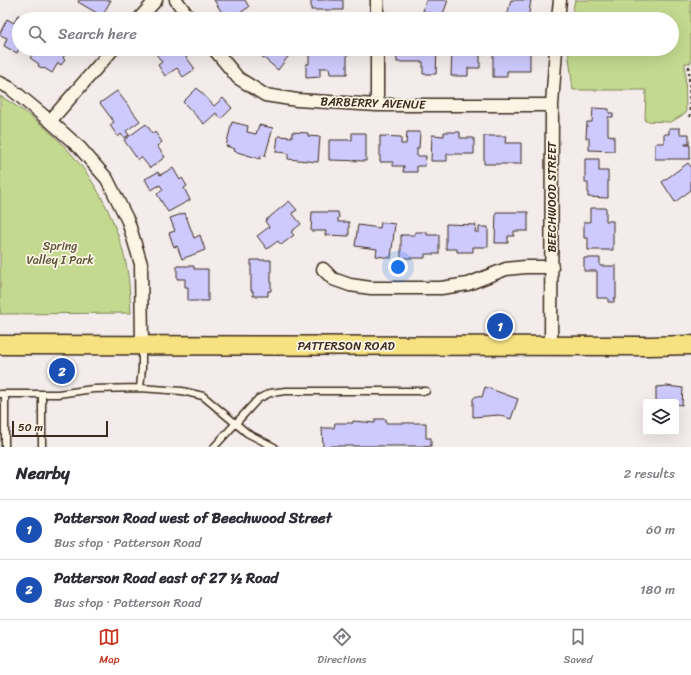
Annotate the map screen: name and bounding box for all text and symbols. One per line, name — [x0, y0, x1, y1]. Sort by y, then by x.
search box — [12, 12, 679, 56]
text: Search here — [58, 21, 137, 47]
icon: search — [26, 23, 48, 45]
street label: BARBERRY AVENUE — [320, 90, 427, 116]
street label: BEECHWOOD STREET — [541, 140, 563, 253]
park label: Spring Valley I Park — [26, 235, 94, 271]
your location — [388, 257, 408, 277]
pin: 1 — [487, 311, 513, 341]
street label: PATTERSON ROAD — [297, 335, 395, 357]
pin: 2 — [49, 356, 75, 386]
map controls — [643, 399, 679, 435]
button: layers — [643, 399, 679, 435]
text: 50 m — [18, 418, 43, 437]
scale bar — [12, 419, 108, 438]
text: Nearby — [16, 458, 70, 488]
text: 2 results — [624, 462, 675, 485]
text: Patterson Road west of Beechwood Street — [54, 505, 332, 531]
text: 1 — [26, 518, 32, 541]
text: 60 m — [646, 518, 675, 541]
text: Bus stop · Patterson Road — [54, 531, 201, 554]
text: Patterson Road east of 27 ½ Road — [54, 565, 278, 591]
text: 2 — [25, 578, 33, 601]
text: 180 m — [640, 578, 675, 601]
text: Bus stop · Patterson Road — [54, 591, 201, 614]
tab: Map — [98, 626, 120, 669]
tab: Directions — [317, 626, 367, 669]
tab: Saved — [564, 626, 593, 669]

